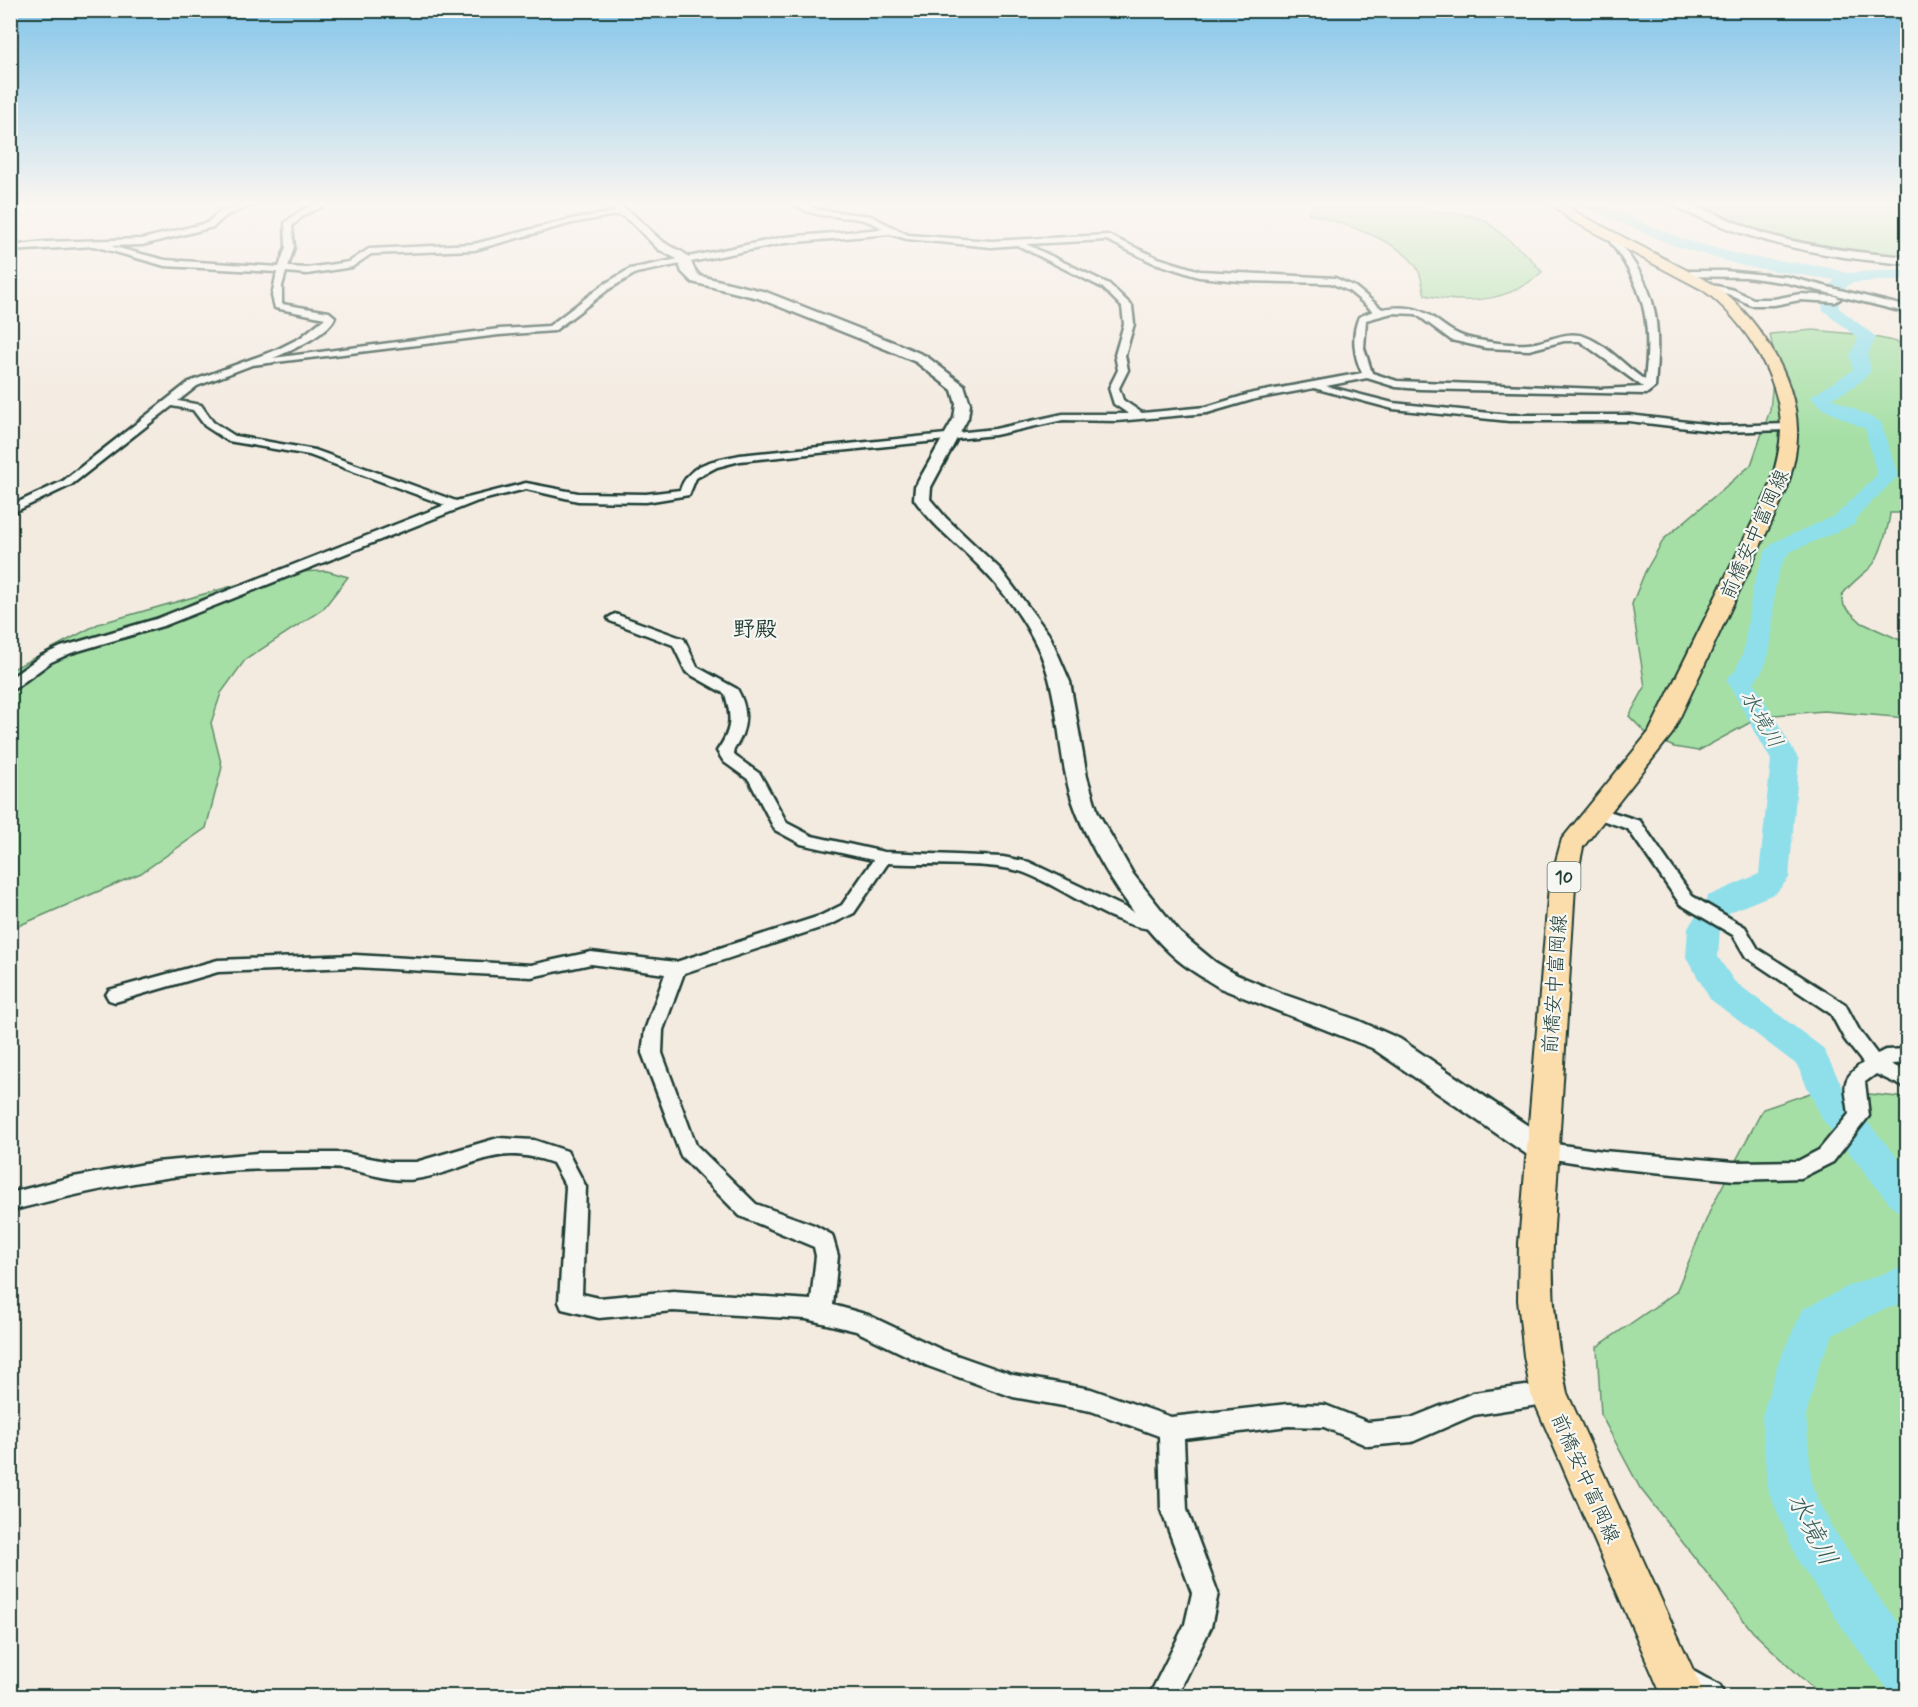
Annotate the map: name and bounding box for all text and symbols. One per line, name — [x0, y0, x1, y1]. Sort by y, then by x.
street label: 前橋安中富岡線 — [1715, 465, 1796, 604]
district label: 野殿 — [733, 616, 777, 644]
water label: 水境川 — [1733, 685, 1789, 754]
road number: 10 — [1548, 862, 1580, 892]
street label: 前橋安中富岡線 — [1537, 913, 1574, 1055]
street label: 前橋安中富岡線 — [1544, 1409, 1625, 1548]
water label: 水境川 — [1778, 1487, 1844, 1572]

